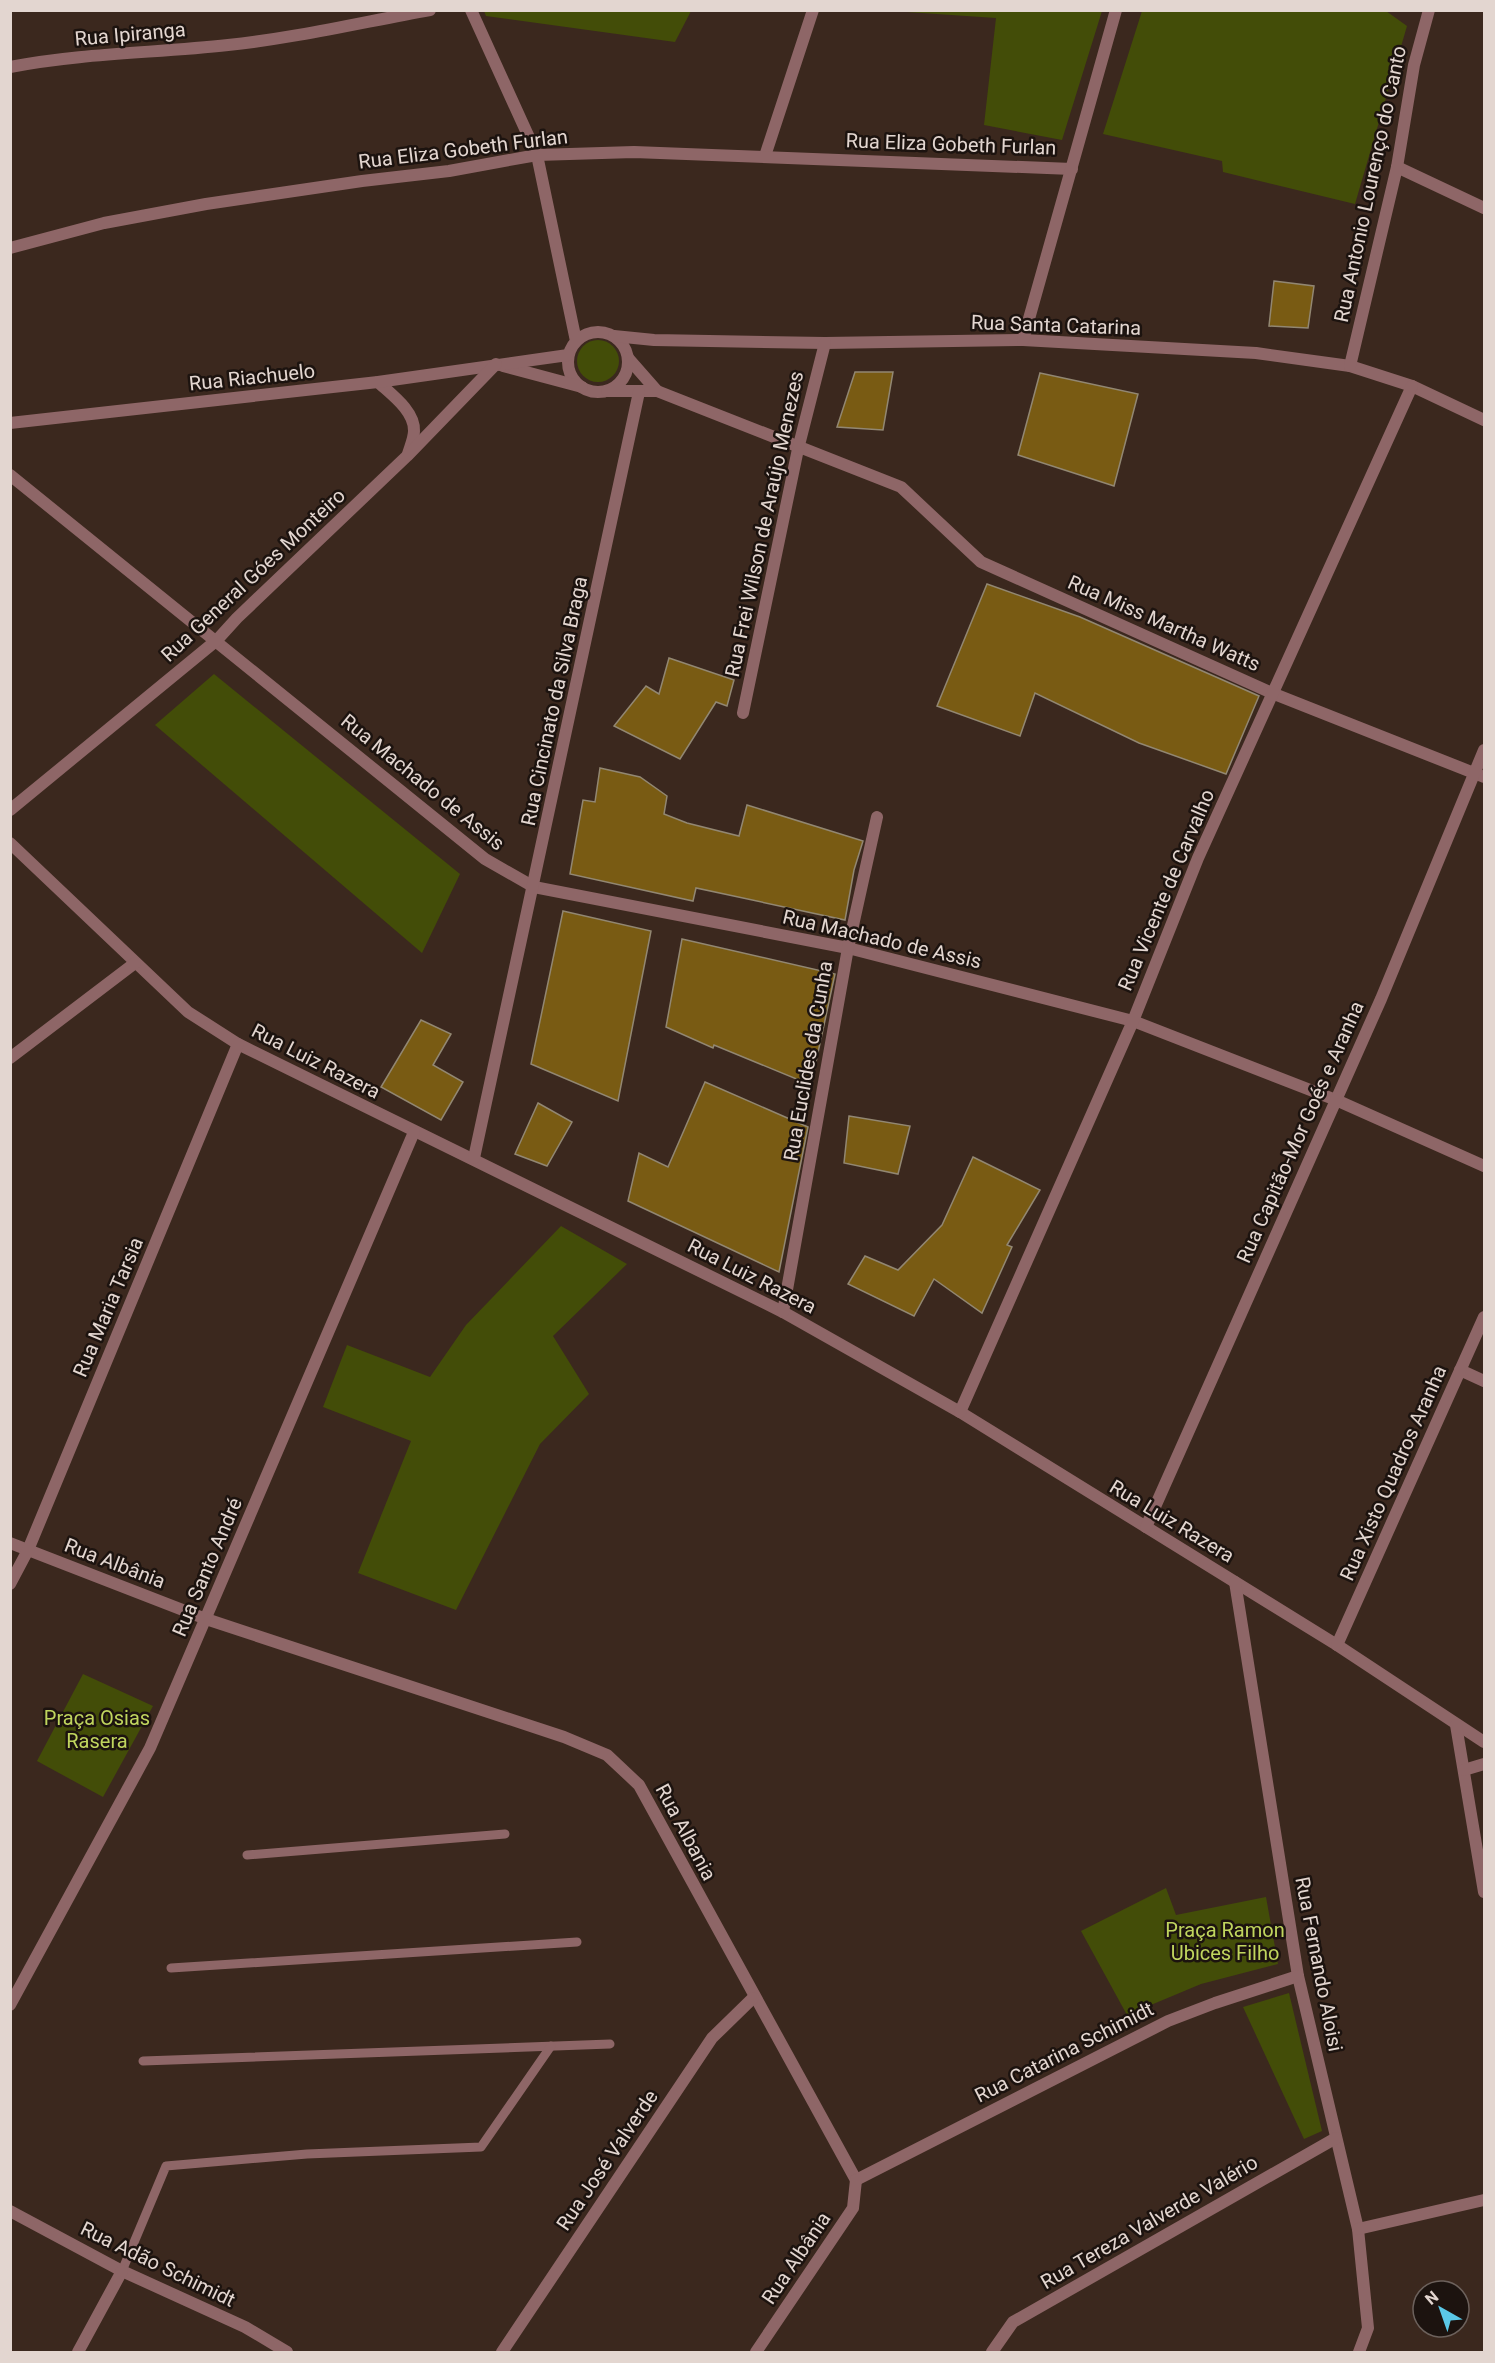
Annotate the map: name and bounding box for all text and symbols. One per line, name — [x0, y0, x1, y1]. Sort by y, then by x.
street label: Rua Ipiranga — [74, 17, 186, 51]
street label: Rua Antonio Lourenço do Canto — [1329, 44, 1411, 324]
street label: Rua Eliza Gobeth Furlan — [357, 124, 569, 174]
street label: Rua Eliza Gobeth Furlan — [845, 128, 1057, 160]
street label: Rua Santa Catarina — [971, 310, 1141, 340]
street label: Rua Riachuelo — [188, 358, 316, 396]
street label: Rua Frei Wilson de Araújo Menezes — [720, 369, 808, 679]
street label: Rua General Góes Monteiro — [156, 483, 350, 667]
street label: Rua Miss Martha Watts — [1064, 570, 1264, 676]
street label: Rua Cincinato da Silva Braga — [516, 574, 592, 828]
street label: Rua Machado de Assis — [336, 709, 510, 855]
street label: Rua Vicente de Carvalho — [1113, 786, 1219, 994]
street label: Rua Machado de Assis — [780, 904, 984, 974]
street label: Rua Euclides da Cunha — [779, 959, 837, 1163]
street label: Rua Capitão-Mor Goés e Aranha — [1231, 997, 1369, 1267]
street label: Rua Luiz Razera — [248, 1018, 384, 1104]
street label: Rua Luiz Razera — [684, 1233, 820, 1319]
street label: Rua Maria Tarsia — [68, 1234, 148, 1380]
street label: Rua Xisto Quadros Aranha — [1335, 1362, 1451, 1584]
street label: Rua Luiz Razera — [1105, 1474, 1239, 1568]
street label: Rua Santo André — [167, 1494, 247, 1640]
street label: Rua Albânia — [61, 1533, 169, 1593]
park label: Praça Osias Rasera — [44, 1706, 150, 1753]
street label: Rua Albania — [651, 1780, 721, 1884]
street label: Rua Fernando Aloisi — [1290, 1875, 1348, 2053]
park label: Praça Ramon Ubices Filho — [1165, 1918, 1285, 1965]
street label: Rua Catarina Schimidt — [971, 1996, 1157, 2108]
street label: Rua José Valverde — [551, 2085, 663, 2235]
street label: Rua Tereza Valverde Valério — [1036, 2150, 1262, 2294]
street label: Rua Albânia — [756, 2207, 836, 2309]
street label: Rua Adão Schimidt — [77, 2216, 239, 2312]
north arrow — [1411, 2279, 1471, 2339]
text: N — [1421, 2287, 1442, 2309]

